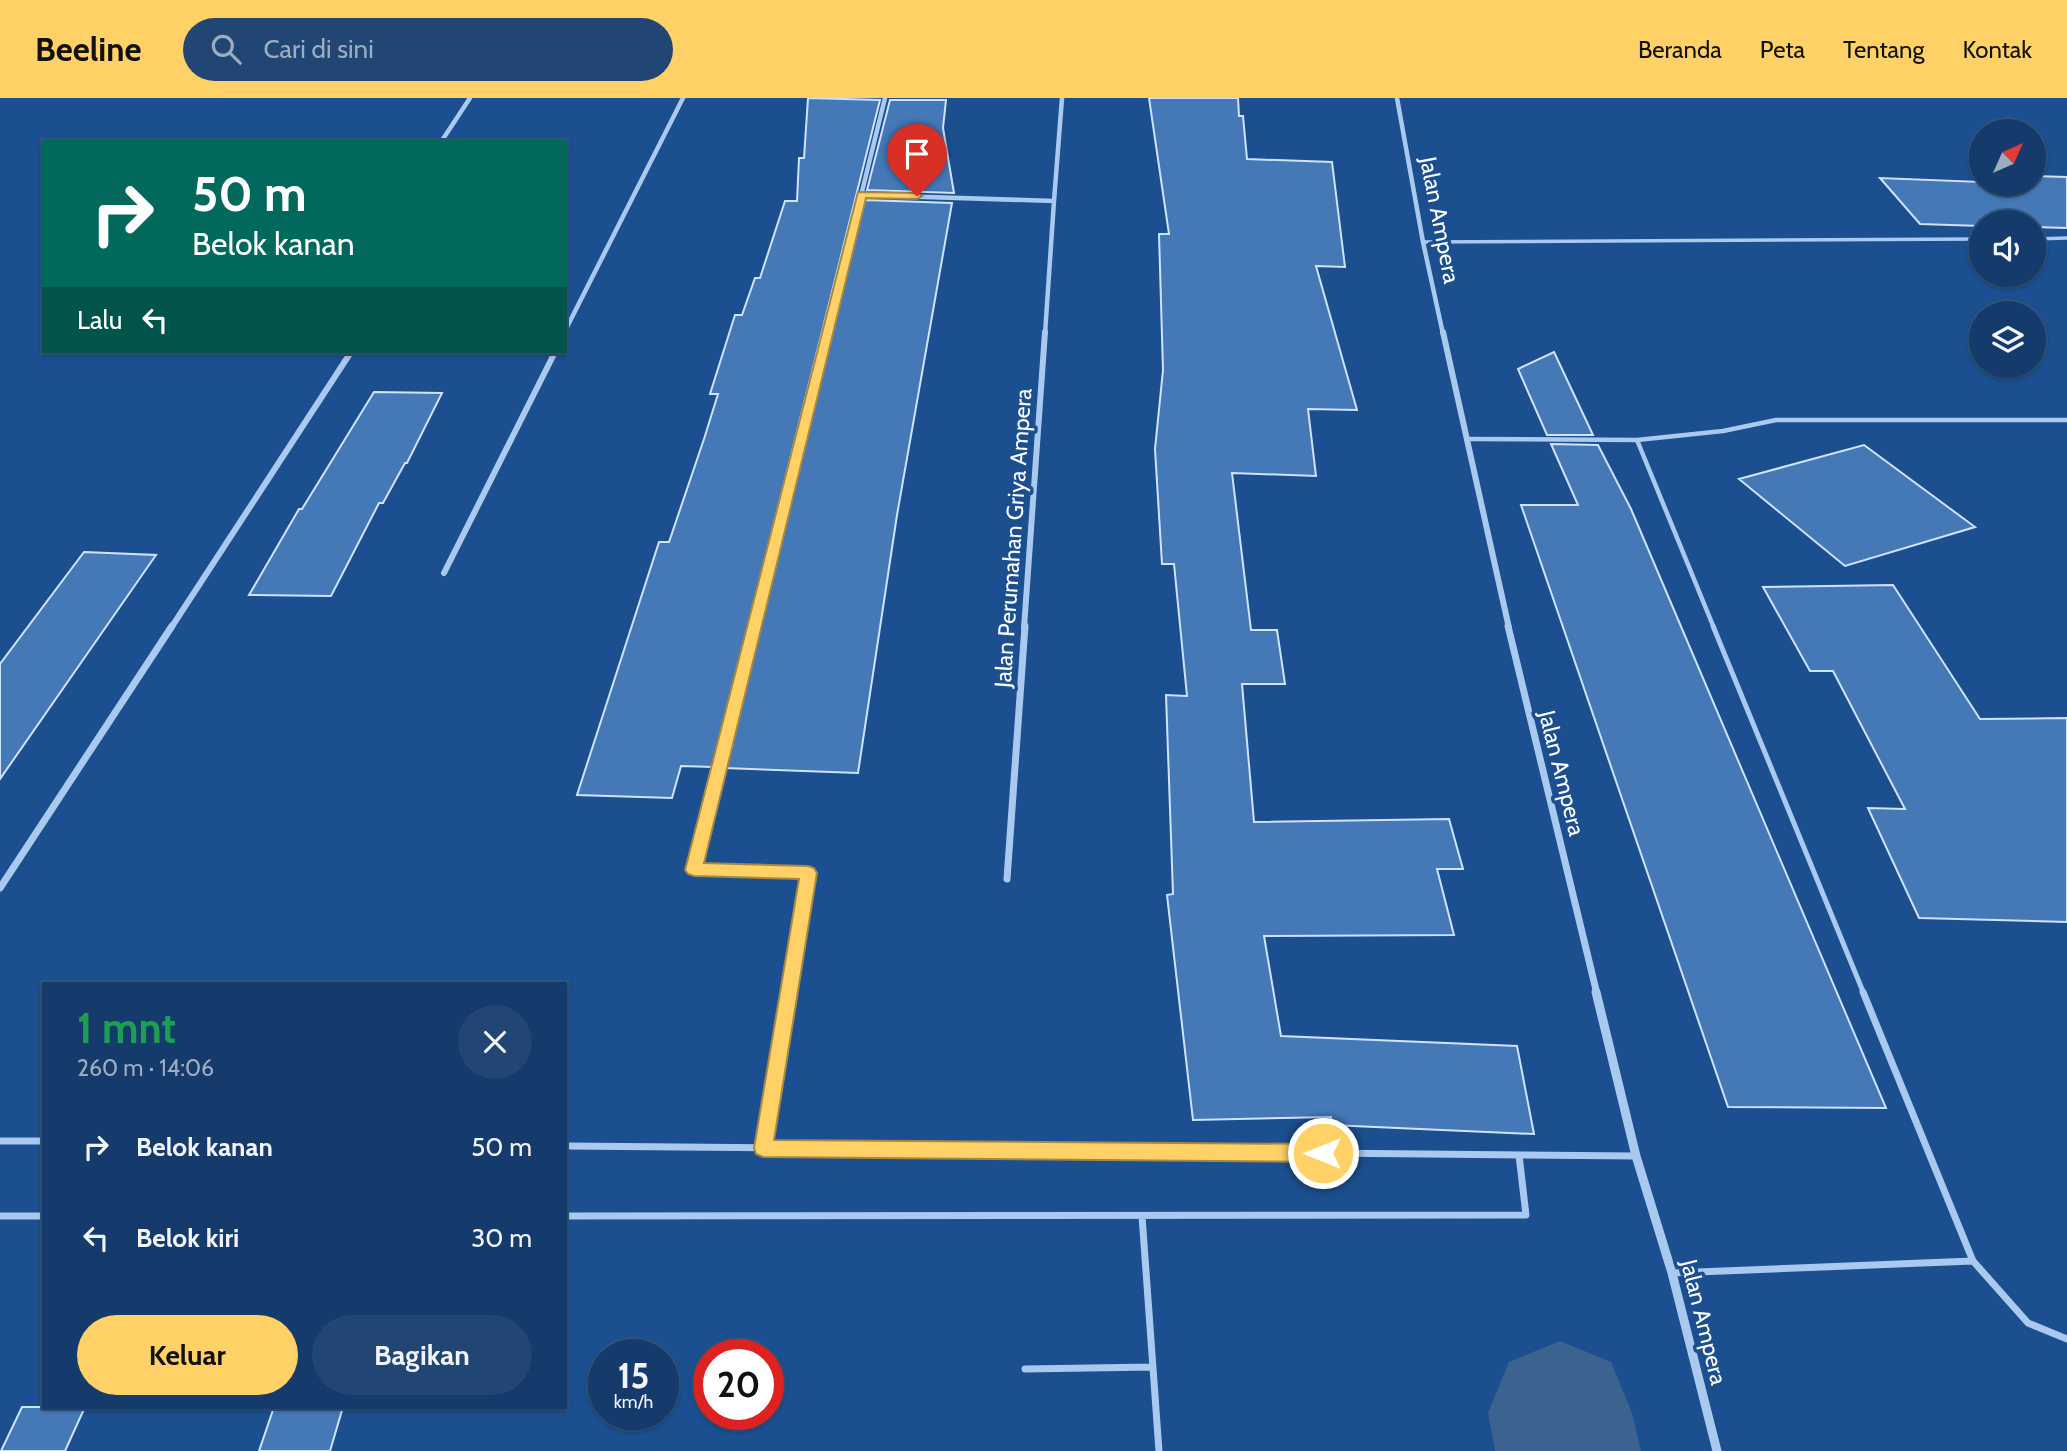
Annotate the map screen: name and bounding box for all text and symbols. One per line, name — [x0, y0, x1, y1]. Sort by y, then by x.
search box — [183, 18, 673, 81]
text: Beeline — [35, 29, 141, 69]
icon: search — [207, 30, 245, 68]
text: Cari di sini — [263, 33, 374, 65]
text: Beranda — [1638, 35, 1722, 64]
text: Peta — [1760, 35, 1805, 64]
text: Tentang — [1843, 35, 1924, 64]
text: Kontak — [1962, 35, 2032, 64]
north arrow — [1969, 119, 2046, 196]
map controls — [1969, 119, 2046, 378]
pin — [887, 124, 947, 196]
icon: arrive — [898, 135, 936, 173]
street label: Jalan Ampera — [1414, 153, 1466, 286]
text: 50 m — [192, 164, 307, 223]
icon: right — [77, 168, 168, 259]
button: sound — [1969, 210, 2046, 287]
text: Belok kanan — [192, 224, 355, 263]
icon: left — [136, 301, 174, 339]
button: layers — [1969, 301, 2046, 378]
text: Lalu — [77, 304, 122, 336]
street label: Jalan Perumahan Griya Ampera — [988, 387, 1037, 690]
street label: Jalan Ampera — [1533, 706, 1591, 839]
text: 1 mnt — [77, 1002, 176, 1054]
button: close — [458, 1005, 532, 1079]
text: 260 m · 14:06 — [77, 1054, 214, 1082]
position arrow — [1286, 1116, 1360, 1190]
icon: right — [77, 1128, 115, 1166]
text: Belok kanan — [136, 1131, 273, 1163]
text: 50 m — [471, 1131, 532, 1163]
icon: left — [77, 1219, 115, 1257]
text: Belok kiri — [136, 1222, 239, 1254]
text: 30 m — [471, 1222, 532, 1254]
street label: Jalan Ampera — [1675, 1255, 1733, 1388]
button: Keluar — [77, 1315, 298, 1395]
button: Bagikan — [312, 1315, 532, 1395]
speed limit sign: 20 — [693, 1339, 784, 1430]
text: 15 — [618, 1354, 649, 1397]
text: km/h — [614, 1391, 653, 1413]

